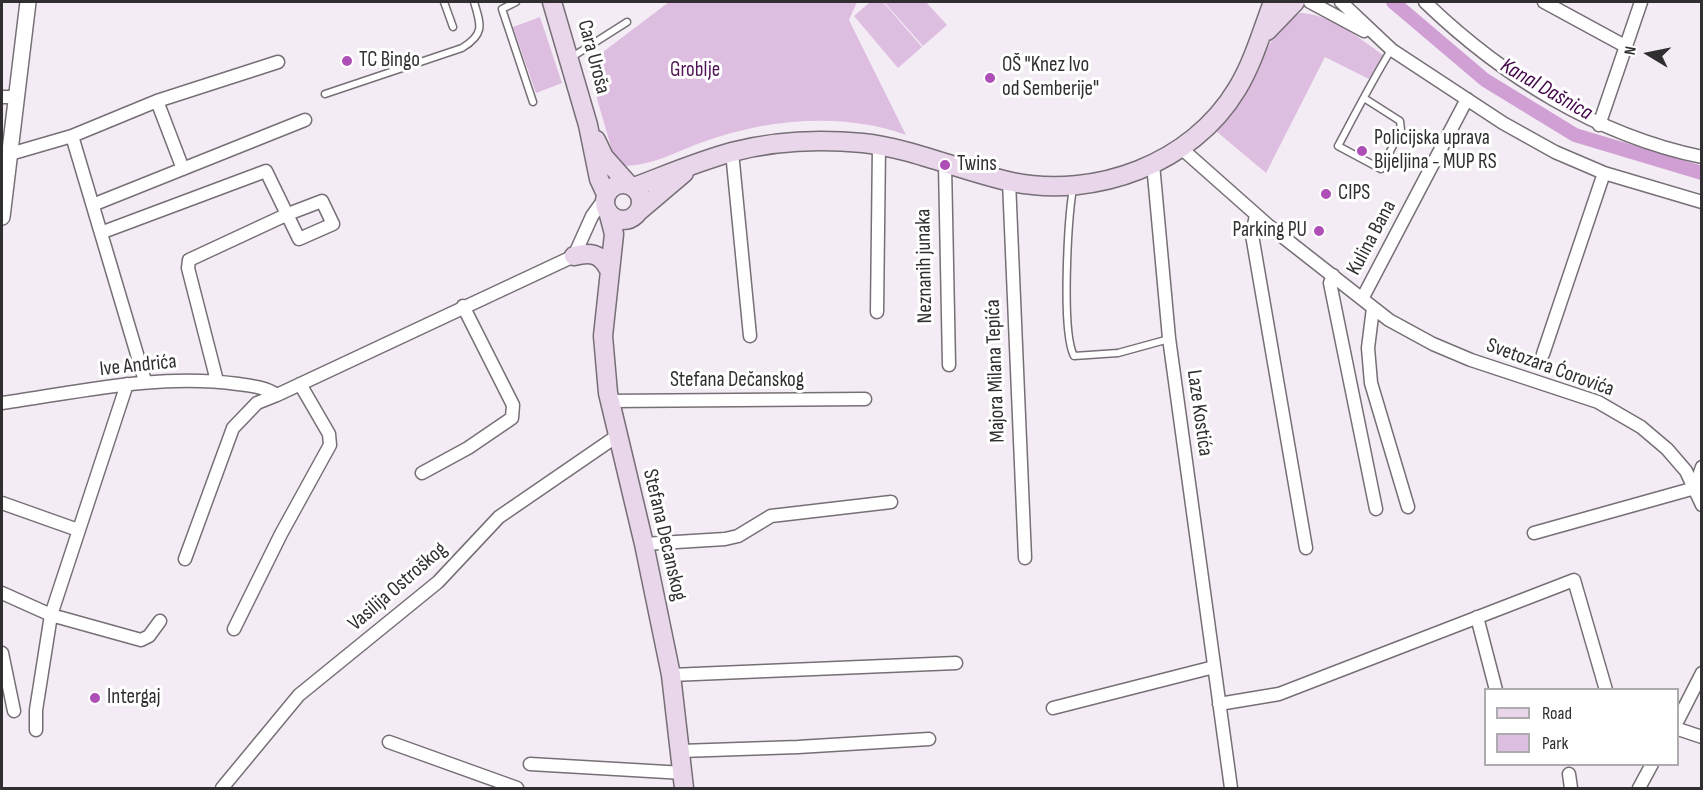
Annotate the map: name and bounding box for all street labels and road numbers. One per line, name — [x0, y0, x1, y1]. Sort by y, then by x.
street label: Cara Uroša — [571, 17, 615, 97]
street label: Kulina Bana — [1342, 196, 1402, 280]
street label: Neznanih junaka — [911, 208, 939, 324]
street label: Majora Milana Tepića — [981, 299, 1011, 443]
street label: Svetozara Ćorovića — [1483, 333, 1617, 403]
street label: Ive Andrića — [98, 349, 178, 383]
street label: Stefana Dečanskog — [670, 368, 804, 394]
street label: Laze Kostića — [1180, 368, 1218, 458]
street label: Stefana Decanskog — [637, 467, 691, 603]
street label: Vasilija Ostroškog — [343, 537, 453, 637]

